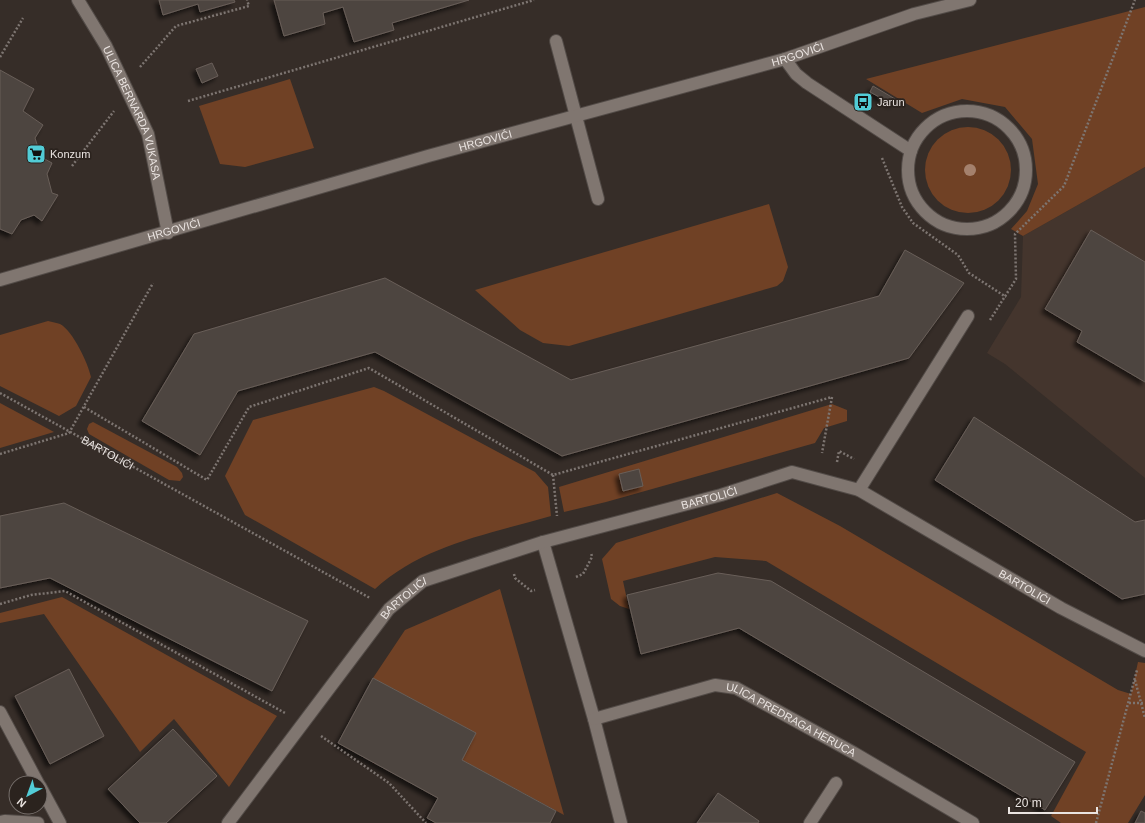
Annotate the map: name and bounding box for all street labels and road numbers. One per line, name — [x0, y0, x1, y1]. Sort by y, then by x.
street label: HRGOVIĆI — [770, 40, 825, 68]
street label: ULICA BERNARDA VUKASA — [101, 44, 163, 181]
street label: HRGOVIĆI — [457, 127, 513, 153]
street label: HRGOVIĆI — [146, 216, 202, 243]
street label: BARTOLIĆI — [79, 433, 136, 472]
street label: BARTOLIĆI — [680, 484, 739, 511]
street label: BARTOLIĆI — [997, 567, 1053, 607]
street label: BARTOLIĆI — [378, 574, 428, 621]
street label: ULICA PREDRAGA HERUCA — [726, 681, 859, 759]

